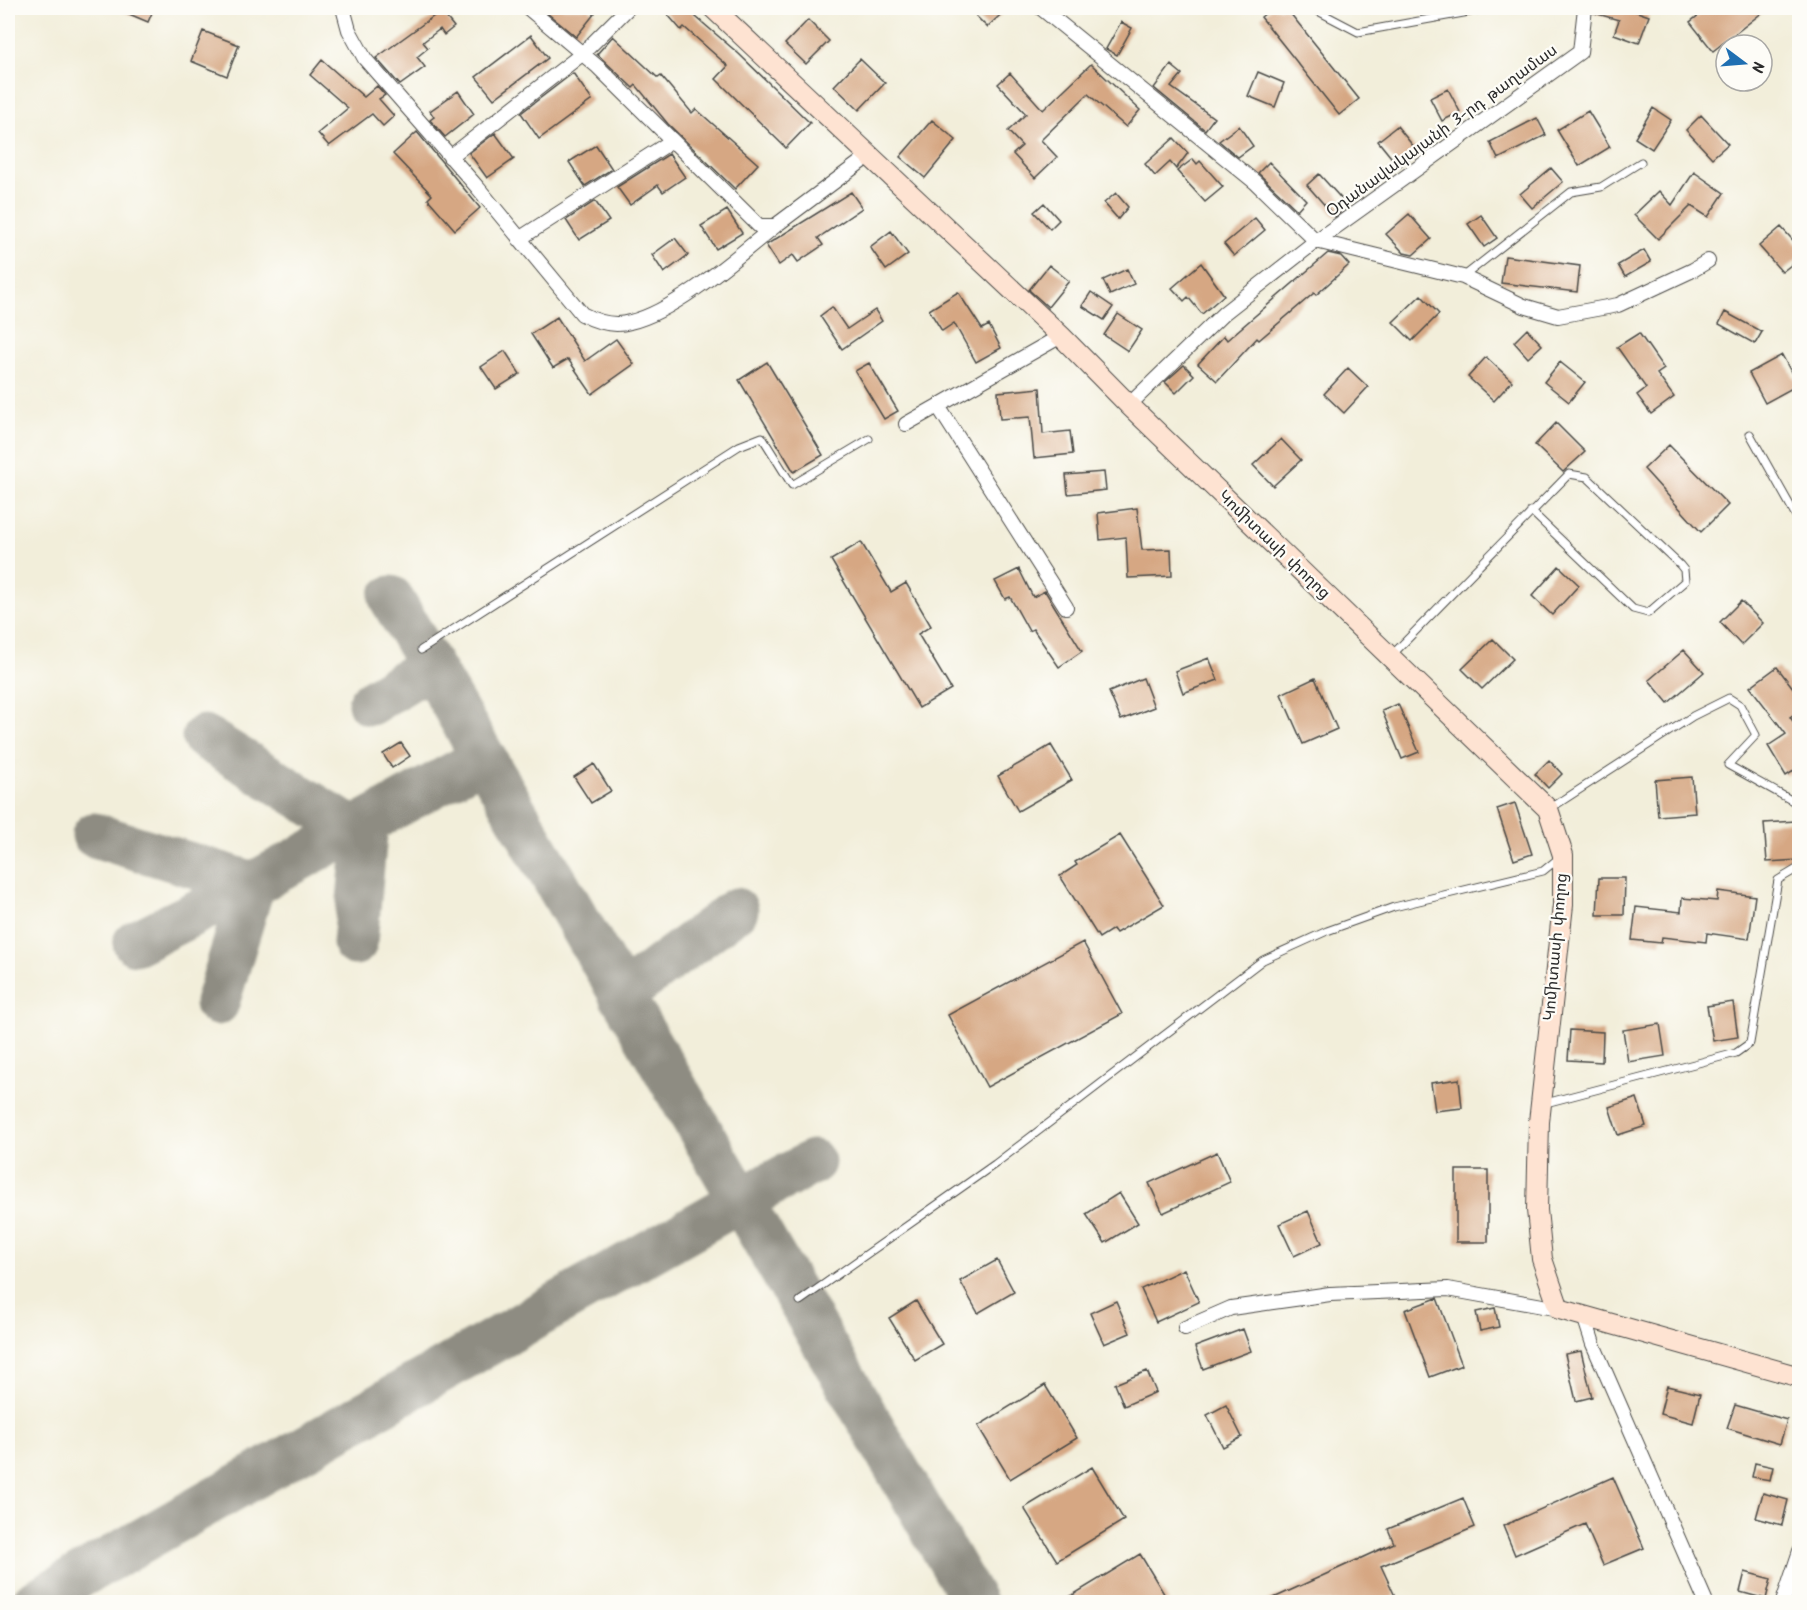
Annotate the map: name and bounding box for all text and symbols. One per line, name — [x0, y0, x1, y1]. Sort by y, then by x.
north arrow — [1714, 33, 1774, 93]
street label: Օդանավակայանի 3-րդ թաղամաս — [1321, 38, 1563, 224]
text: N — [1744, 58, 1770, 75]
street label: Կոմիտասի փողոց — [1212, 485, 1336, 605]
street label: Կոմիտասի փողոց — [1537, 872, 1575, 1022]

